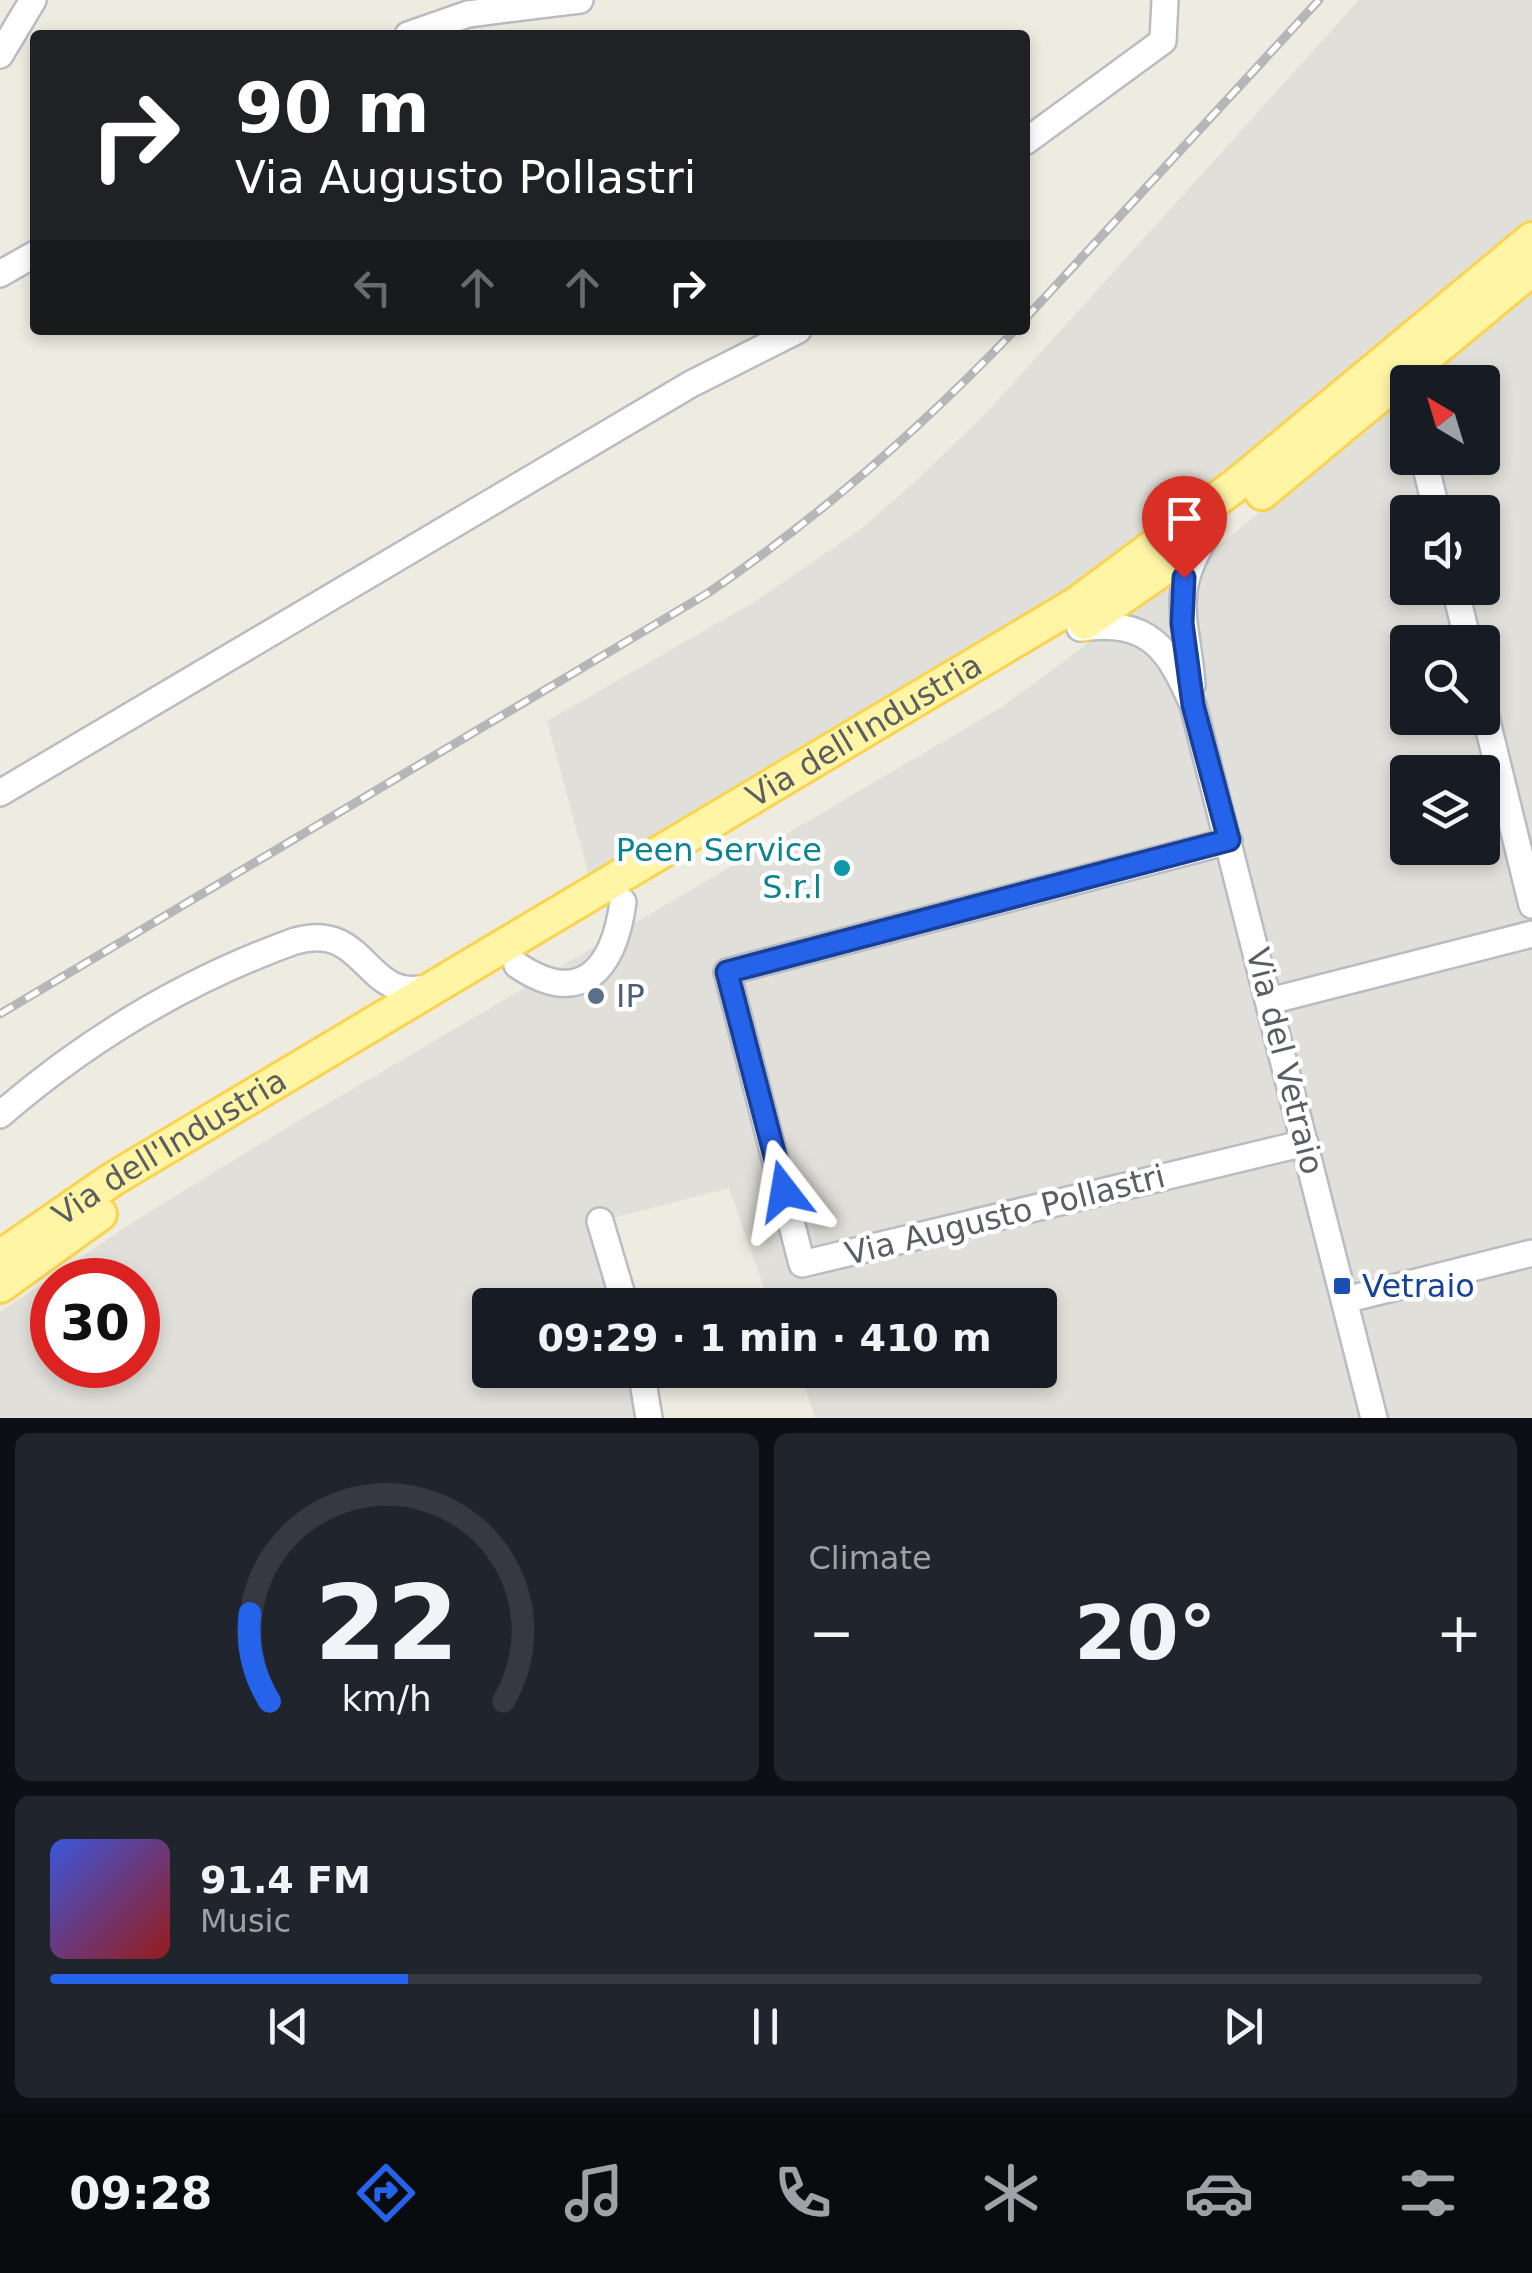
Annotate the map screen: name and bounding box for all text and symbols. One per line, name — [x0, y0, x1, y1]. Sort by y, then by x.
text: 90 m — [235, 67, 430, 149]
icon: right — [70, 70, 200, 200]
text: Via Augusto Pollastri — [235, 151, 696, 204]
icon: left — [345, 260, 400, 315]
icon: ahead — [450, 260, 505, 315]
icon: ahead — [555, 260, 610, 315]
icon: right — [660, 260, 715, 315]
north arrow — [1390, 365, 1500, 475]
map controls — [1390, 365, 1500, 865]
pin — [1142, 476, 1227, 579]
icon: arrive — [1157, 491, 1212, 546]
button: sound — [1390, 495, 1500, 605]
button: search — [1390, 625, 1500, 735]
street label: Via dell'Industria — [739, 646, 989, 815]
button: layers — [1390, 755, 1500, 865]
place label: Peen Service S.r.l — [616, 831, 822, 906]
marker: Peen Service S.r.l — [831, 857, 853, 879]
street label: Via del Vetraio — [1239, 944, 1331, 1178]
place label: IP — [616, 977, 645, 1015]
marker: IP — [585, 985, 607, 1007]
street label: Via dell'Industria — [45, 1061, 293, 1234]
position arrow — [732, 1139, 836, 1243]
street label: Via Augusto Pollastri — [841, 1157, 1169, 1273]
speed limit sign: 30 — [30, 1258, 160, 1388]
place label: Vetraio — [1362, 1267, 1475, 1305]
marker: Vetraio — [1331, 1275, 1353, 1297]
text: 09:29 · 1 min · 410 m — [537, 1316, 992, 1360]
text: Climate — [809, 1539, 932, 1577]
text: 22 — [314, 1562, 459, 1684]
text: 20° — [1074, 1589, 1216, 1677]
text: − — [809, 1601, 855, 1665]
text: + — [1436, 1601, 1482, 1665]
text: km/h — [342, 1678, 432, 1719]
text: 91.4 FM — [200, 1858, 371, 1902]
text: Music — [200, 1902, 291, 1940]
icon: previous — [261, 1999, 316, 2054]
icon: pause — [738, 1999, 793, 2054]
icon: next — [1216, 1999, 1271, 2054]
icon: directions — [351, 2158, 421, 2228]
icon: music — [559, 2158, 629, 2228]
icon: phone — [768, 2158, 838, 2228]
icon: climate — [976, 2158, 1046, 2228]
icon: car — [1184, 2158, 1254, 2228]
icon: filters — [1393, 2158, 1463, 2228]
text: 09:28 — [69, 2167, 212, 2220]

